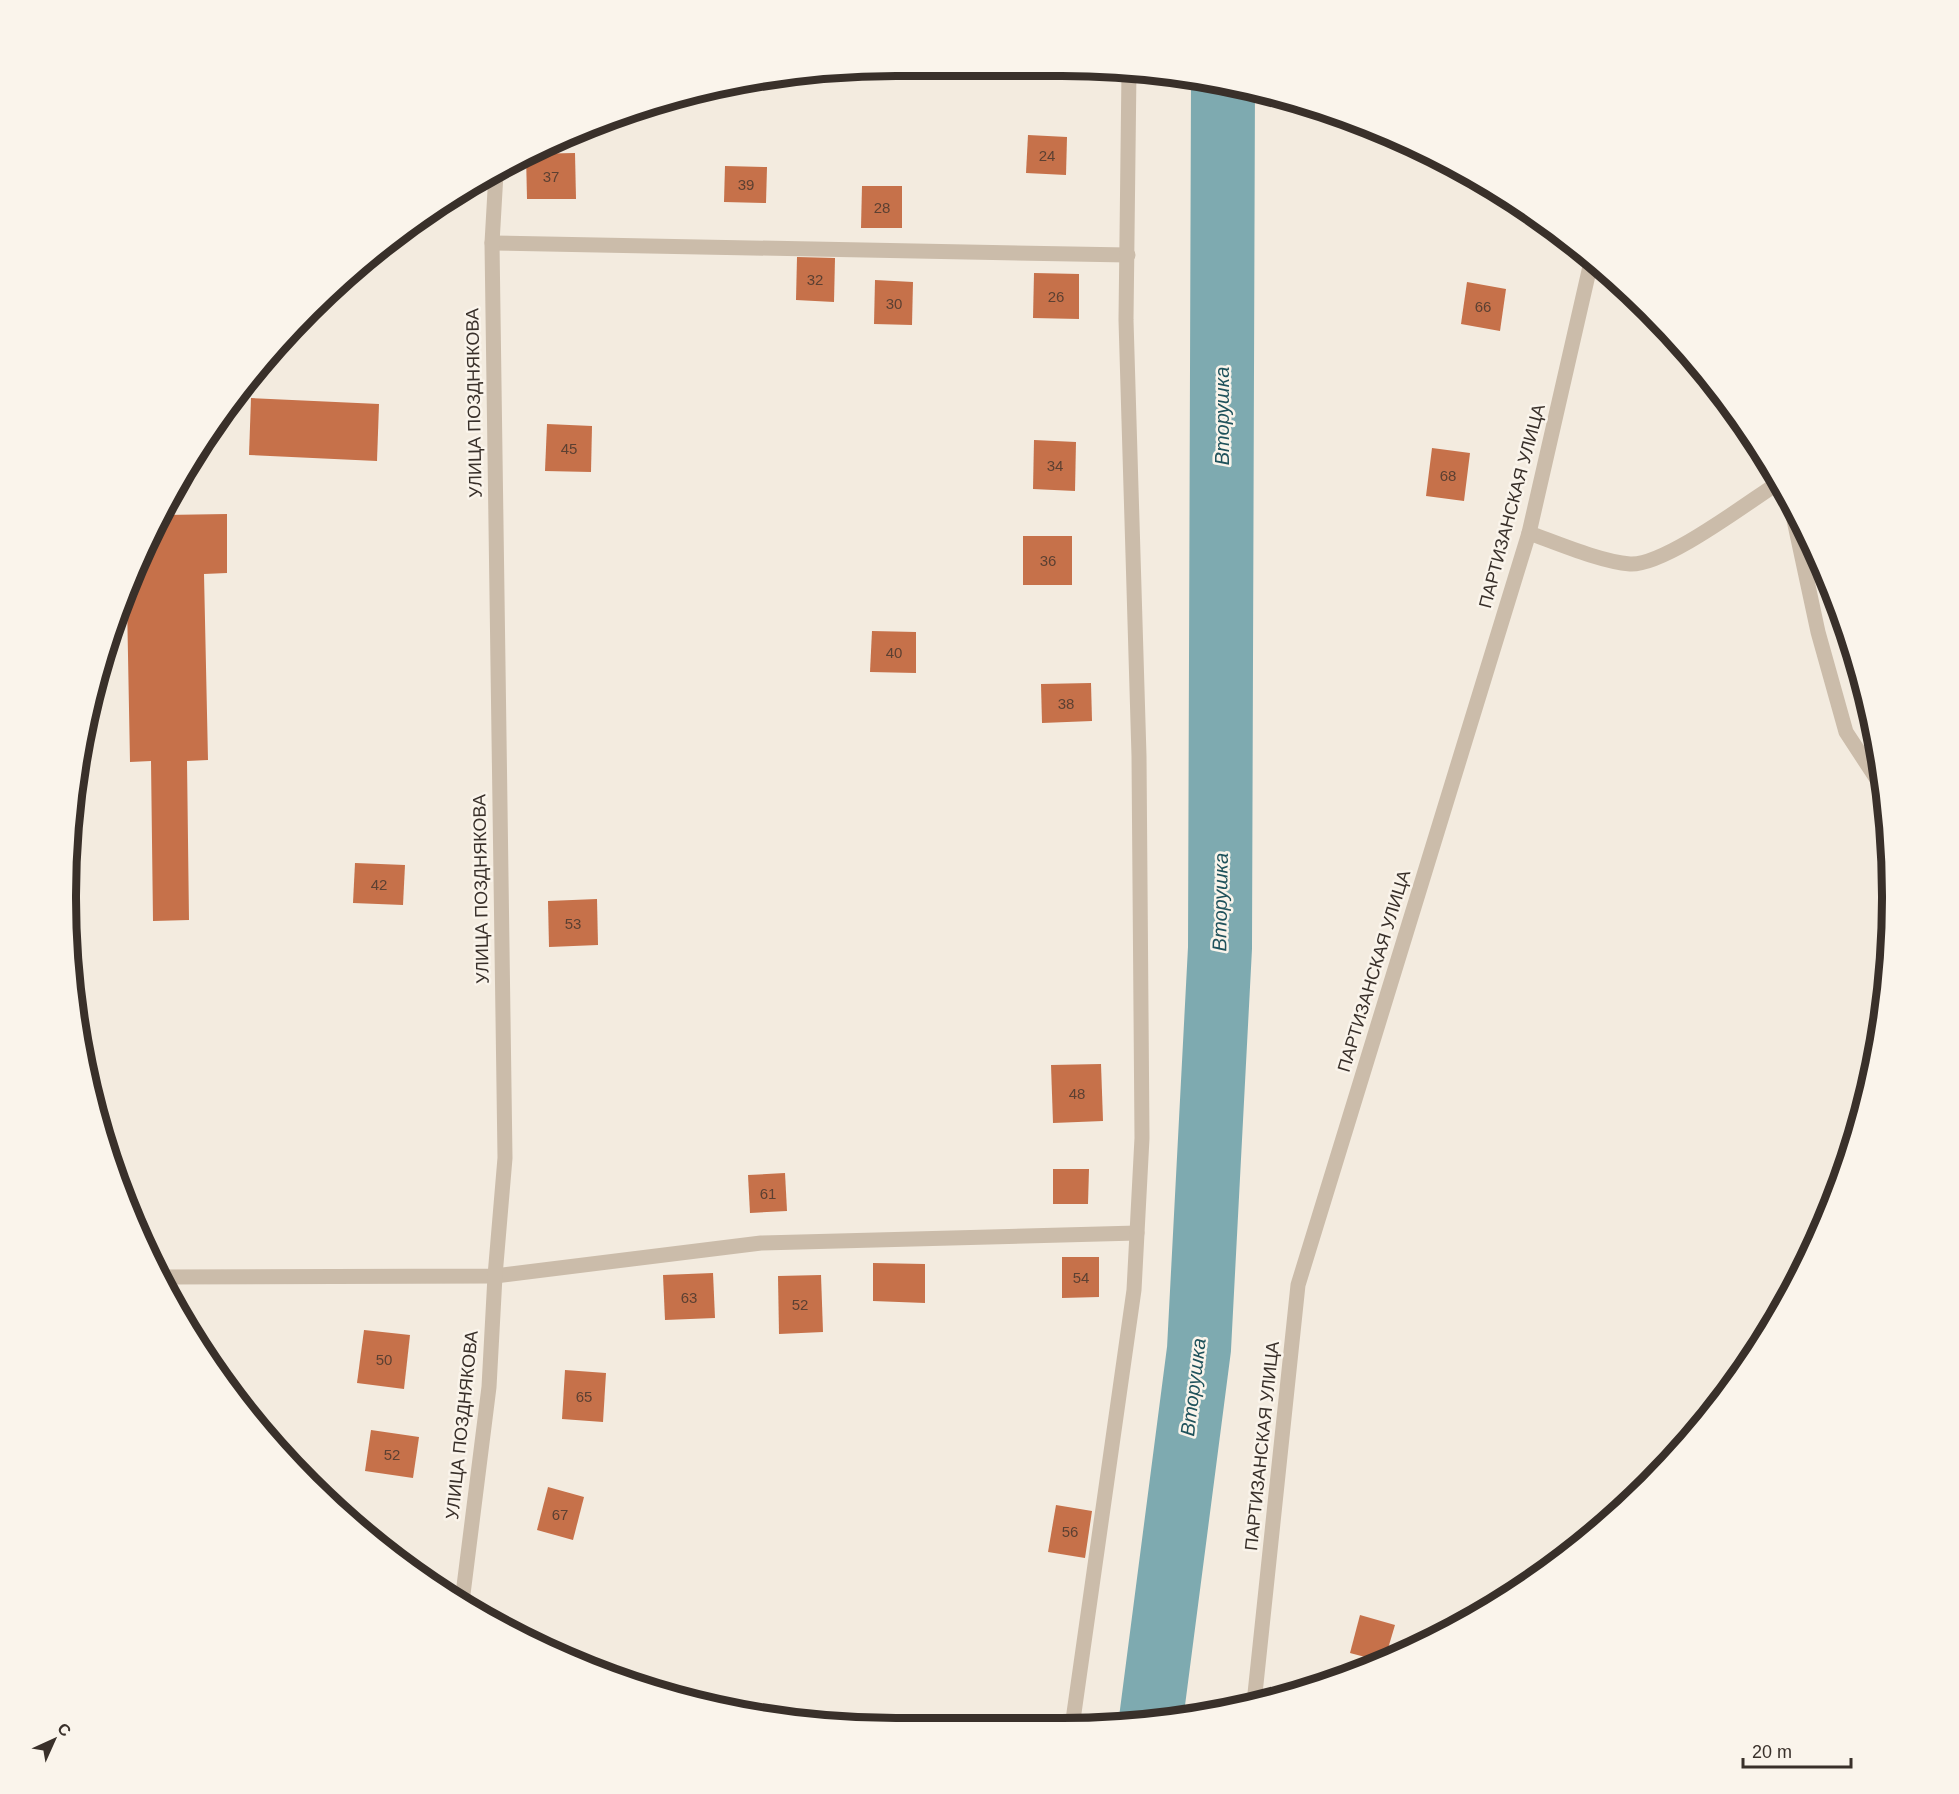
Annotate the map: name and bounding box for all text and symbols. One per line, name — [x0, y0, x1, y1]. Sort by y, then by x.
house number: 24 — [1039, 147, 1055, 164]
house number: 37 — [543, 168, 559, 185]
house number: 39 — [738, 176, 754, 193]
house number: 28 — [874, 199, 890, 216]
house number: 32 — [807, 271, 823, 288]
house number: 26 — [1048, 288, 1064, 305]
house number: 30 — [886, 295, 902, 312]
house number: 66 — [1475, 298, 1491, 315]
street label: УЛИЦА ПОЗДНЯКОВА — [462, 308, 486, 498]
water label: Вторушка — [1211, 367, 1233, 465]
street label: ПАРТИЗАНСКАЯ УЛИЦА — [1475, 402, 1549, 610]
house number: 45 — [561, 440, 577, 457]
house number: 34 — [1047, 457, 1063, 474]
house number: 68 — [1440, 467, 1456, 484]
house number: 36 — [1040, 552, 1056, 569]
house number: 40 — [886, 644, 902, 661]
house number: 38 — [1058, 695, 1074, 712]
street label: УЛИЦА ПОЗДНЯКОВА — [469, 794, 493, 984]
water label: Вторушка — [1208, 853, 1232, 951]
street label: ПАРТИЗАНСКАЯ УЛИЦА — [1334, 867, 1414, 1075]
house number: 42 — [371, 876, 387, 893]
house number: 53 — [565, 915, 581, 932]
house number: 48 — [1069, 1085, 1085, 1102]
house number: 61 — [760, 1185, 776, 1202]
house number: 54 — [1073, 1269, 1089, 1286]
house number: 63 — [681, 1289, 697, 1306]
house number: 52 — [792, 1296, 808, 1313]
street label: УЛИЦА ПОЗДНЯКОВА — [442, 1330, 482, 1520]
water label: Вторушка — [1176, 1337, 1210, 1437]
street label: ПАРТИЗАНСКАЯ УЛИЦА — [1241, 1340, 1283, 1552]
house number: 50 — [376, 1351, 392, 1368]
house number: 65 — [576, 1388, 592, 1405]
house number: 52 — [384, 1446, 400, 1463]
house number: 67 — [552, 1506, 568, 1523]
house number: 56 — [1062, 1523, 1078, 1540]
north arrow — [24, 1710, 84, 1770]
text: С — [54, 1720, 75, 1740]
scale bar — [1743, 1731, 1851, 1769]
text: 20 m — [1752, 1742, 1792, 1762]

